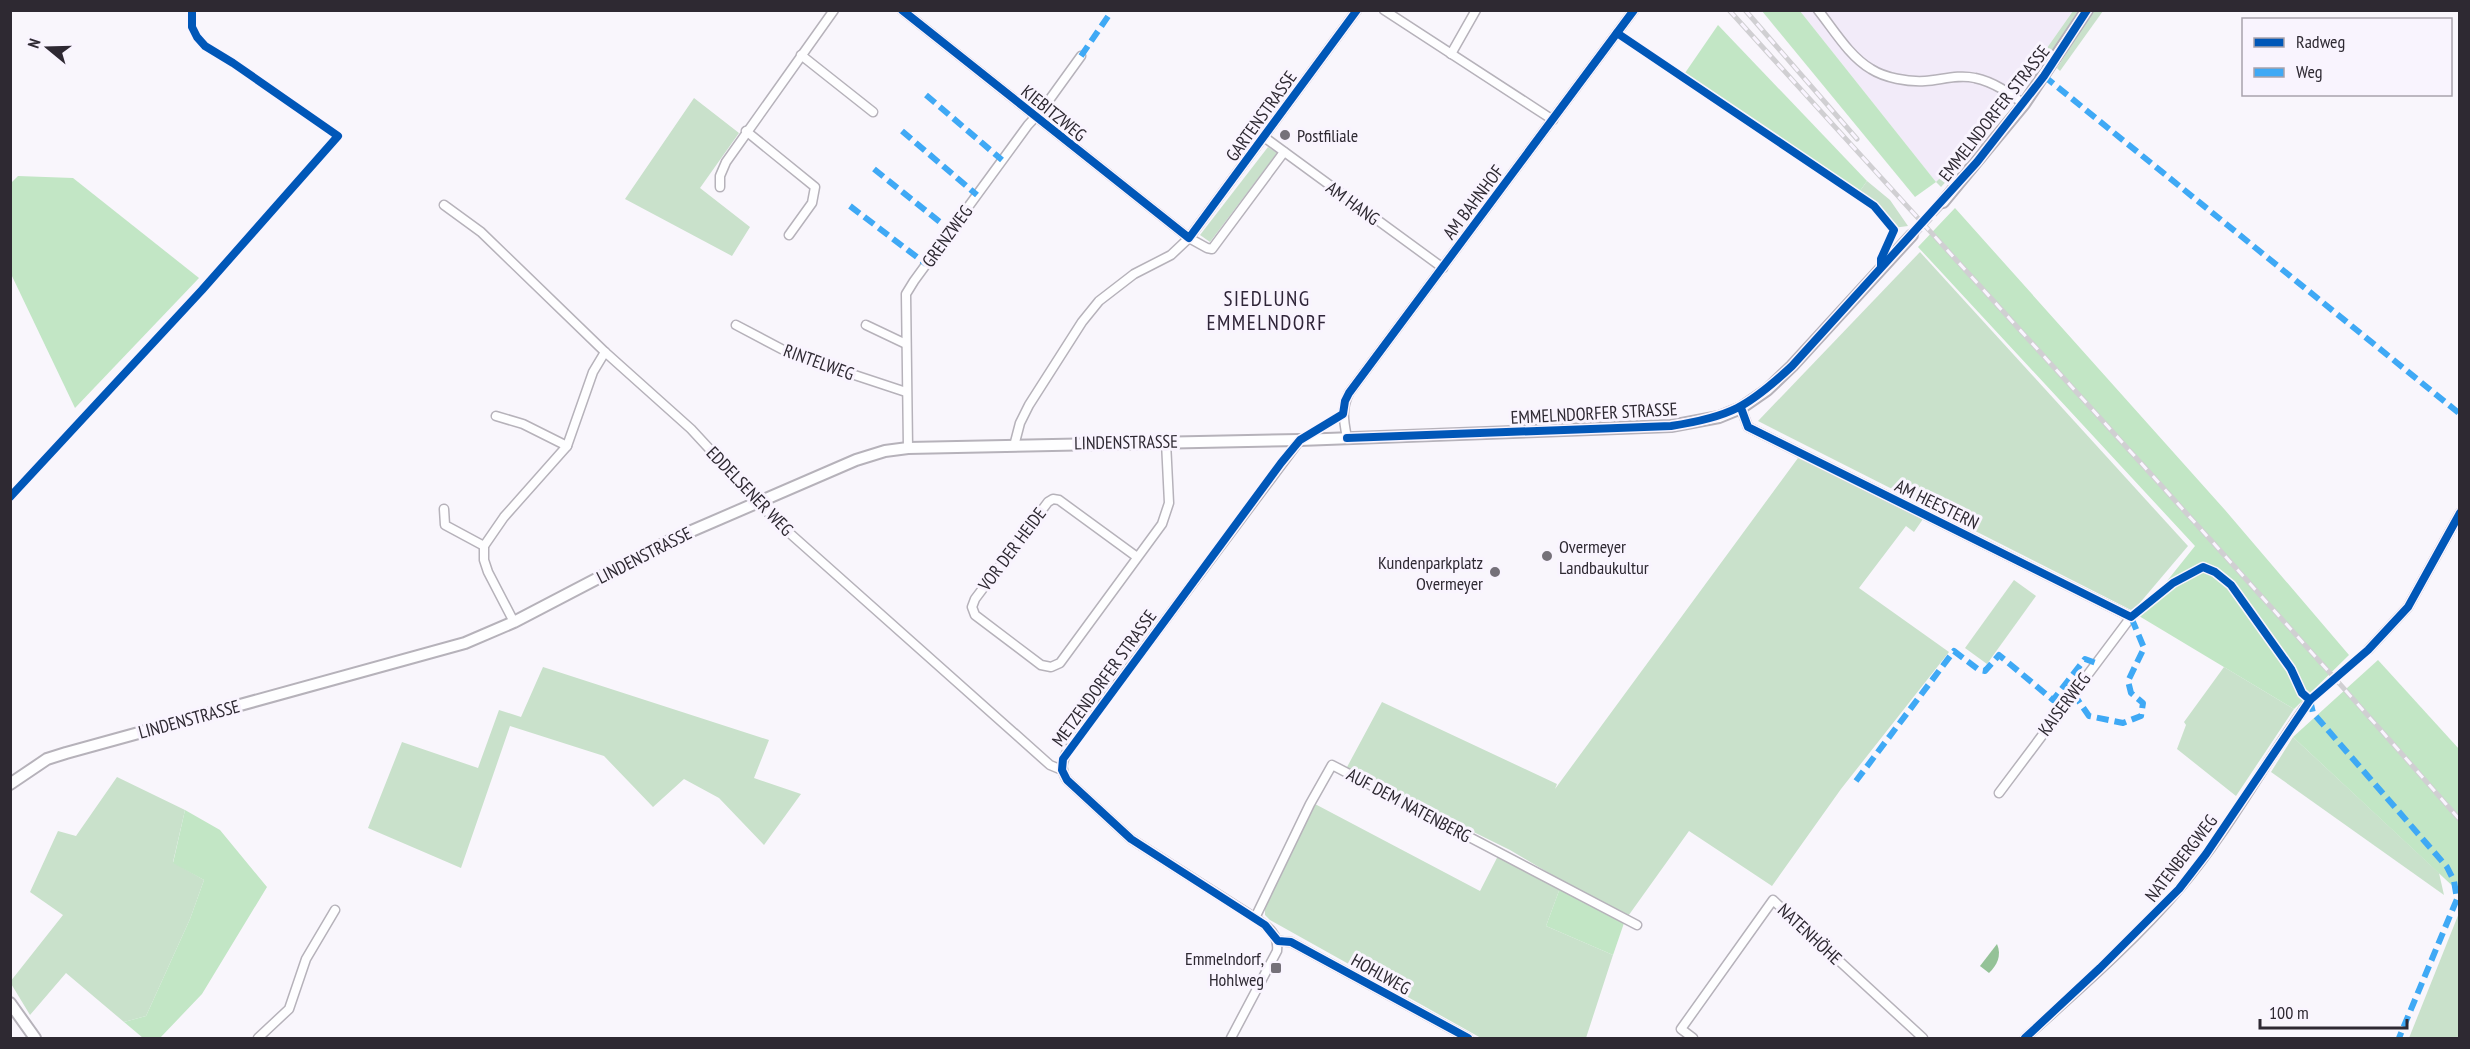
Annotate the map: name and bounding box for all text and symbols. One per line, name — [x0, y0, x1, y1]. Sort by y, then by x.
north arrow — [18, 18, 78, 78]
legend — [2242, 18, 2452, 96]
text: Radweg — [2296, 30, 2345, 53]
text: N — [23, 36, 45, 50]
street label: EMMELNDORFER STRASSE — [1934, 40, 2054, 186]
text: Weg — [2296, 60, 2323, 83]
street label: GARTENSTRASSE — [1220, 66, 1302, 166]
street label: KIEBITZWEG — [1017, 80, 1091, 146]
place label: Postfiliale — [1297, 124, 1358, 147]
marker: Postfiliale — [1278, 128, 1292, 142]
street label: AM BAHNHOF — [1438, 160, 1508, 244]
street label: AM HANG — [1322, 176, 1384, 230]
street label: GRENZWEG — [917, 200, 977, 272]
district label: SIEDLUNG EMMELNDORF — [1206, 285, 1328, 336]
street label: RINTELWEG — [781, 339, 858, 385]
street label: EMMELNDORFER STRASSE — [1510, 397, 1678, 429]
street label: LINDENSTRASSE — [1074, 430, 1178, 454]
street label: EDDELSENER WEG — [702, 441, 798, 541]
street label: AM HEESTERN — [1891, 474, 1983, 534]
street label: VOR DER HEIDE — [973, 503, 1051, 596]
street label: LINDENSTRASSE — [593, 521, 695, 589]
place label: Overmeyer Landbaukultur — [1559, 535, 1649, 579]
marker: Overmeyer Landbaukultur — [1540, 549, 1554, 563]
place label: Kundenparkplatz Overmeyer — [1378, 551, 1483, 595]
marker: Kundenparkplatz Overmeyer — [1488, 565, 1502, 579]
street label: METZENDORFER STRASSE — [1047, 605, 1161, 751]
street label: KAISERWEG — [2033, 668, 2095, 740]
street label: LINDENSTRASSE — [136, 694, 242, 744]
street label: AUF DEM NATENBERG — [1343, 763, 1475, 847]
street label: NATENBERGWEG — [2140, 810, 2222, 906]
street label: NATENHÖHE — [1773, 898, 1847, 970]
place label: Emmelndorf, Hohlweg — [1185, 947, 1264, 991]
street label: HOHLWEG — [1347, 948, 1415, 1000]
marker: Emmelndorf, Hohlweg — [1269, 961, 1283, 975]
scale bar — [2260, 992, 2407, 1030]
text: 100 m — [2269, 1001, 2309, 1024]

